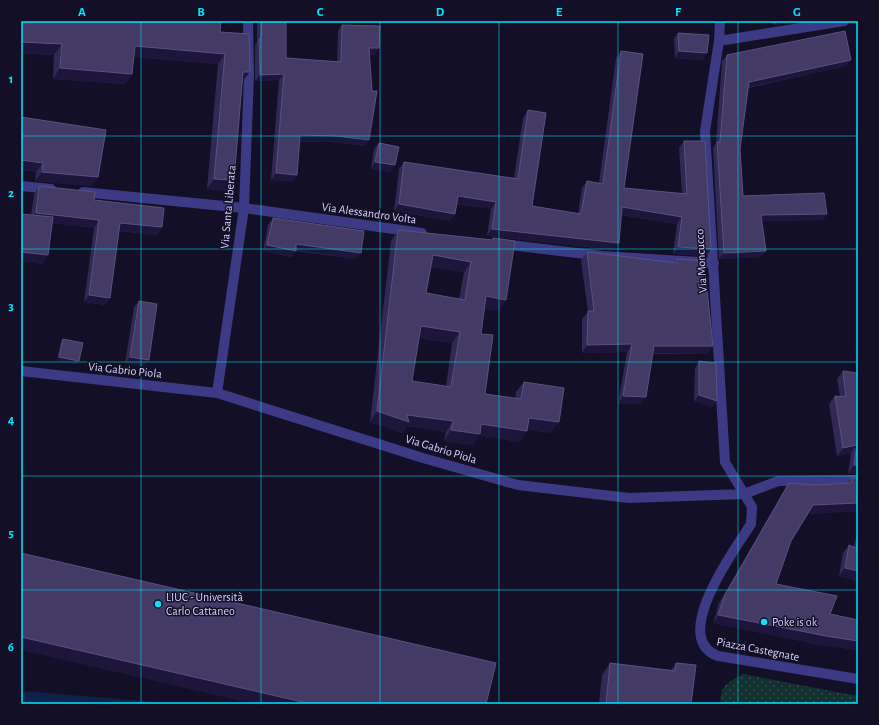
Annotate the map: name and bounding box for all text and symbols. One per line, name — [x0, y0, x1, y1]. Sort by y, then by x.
text: A — [78, 6, 86, 19]
text: B — [197, 6, 205, 19]
text: C — [317, 6, 324, 19]
text: D — [436, 6, 445, 19]
text: E — [556, 6, 563, 19]
text: F — [675, 6, 682, 19]
text: G — [793, 6, 801, 19]
text: 1 — [9, 73, 13, 86]
street label: Via Santa Liberata — [218, 164, 238, 249]
text: 2 — [8, 187, 14, 200]
street label: Via Alessandro Volta — [321, 200, 418, 226]
street label: Via Moncucco — [693, 228, 709, 293]
text: 3 — [8, 300, 14, 313]
street label: Via Gabrio Piola — [88, 360, 163, 380]
text: 4 — [8, 414, 15, 427]
street label: Via Gabrio Piola — [404, 432, 479, 466]
text: 5 — [8, 527, 14, 540]
place label: LIUC - Università Carlo Cattaneo — [166, 591, 243, 617]
marker: LIUC - Università Carlo Cattaneo — [153, 599, 163, 609]
place label: Poke is ok — [772, 616, 818, 628]
marker: Poke is ok — [759, 617, 769, 627]
street label: Piazza Castegnate — [716, 635, 800, 663]
text: 6 — [8, 641, 14, 654]

